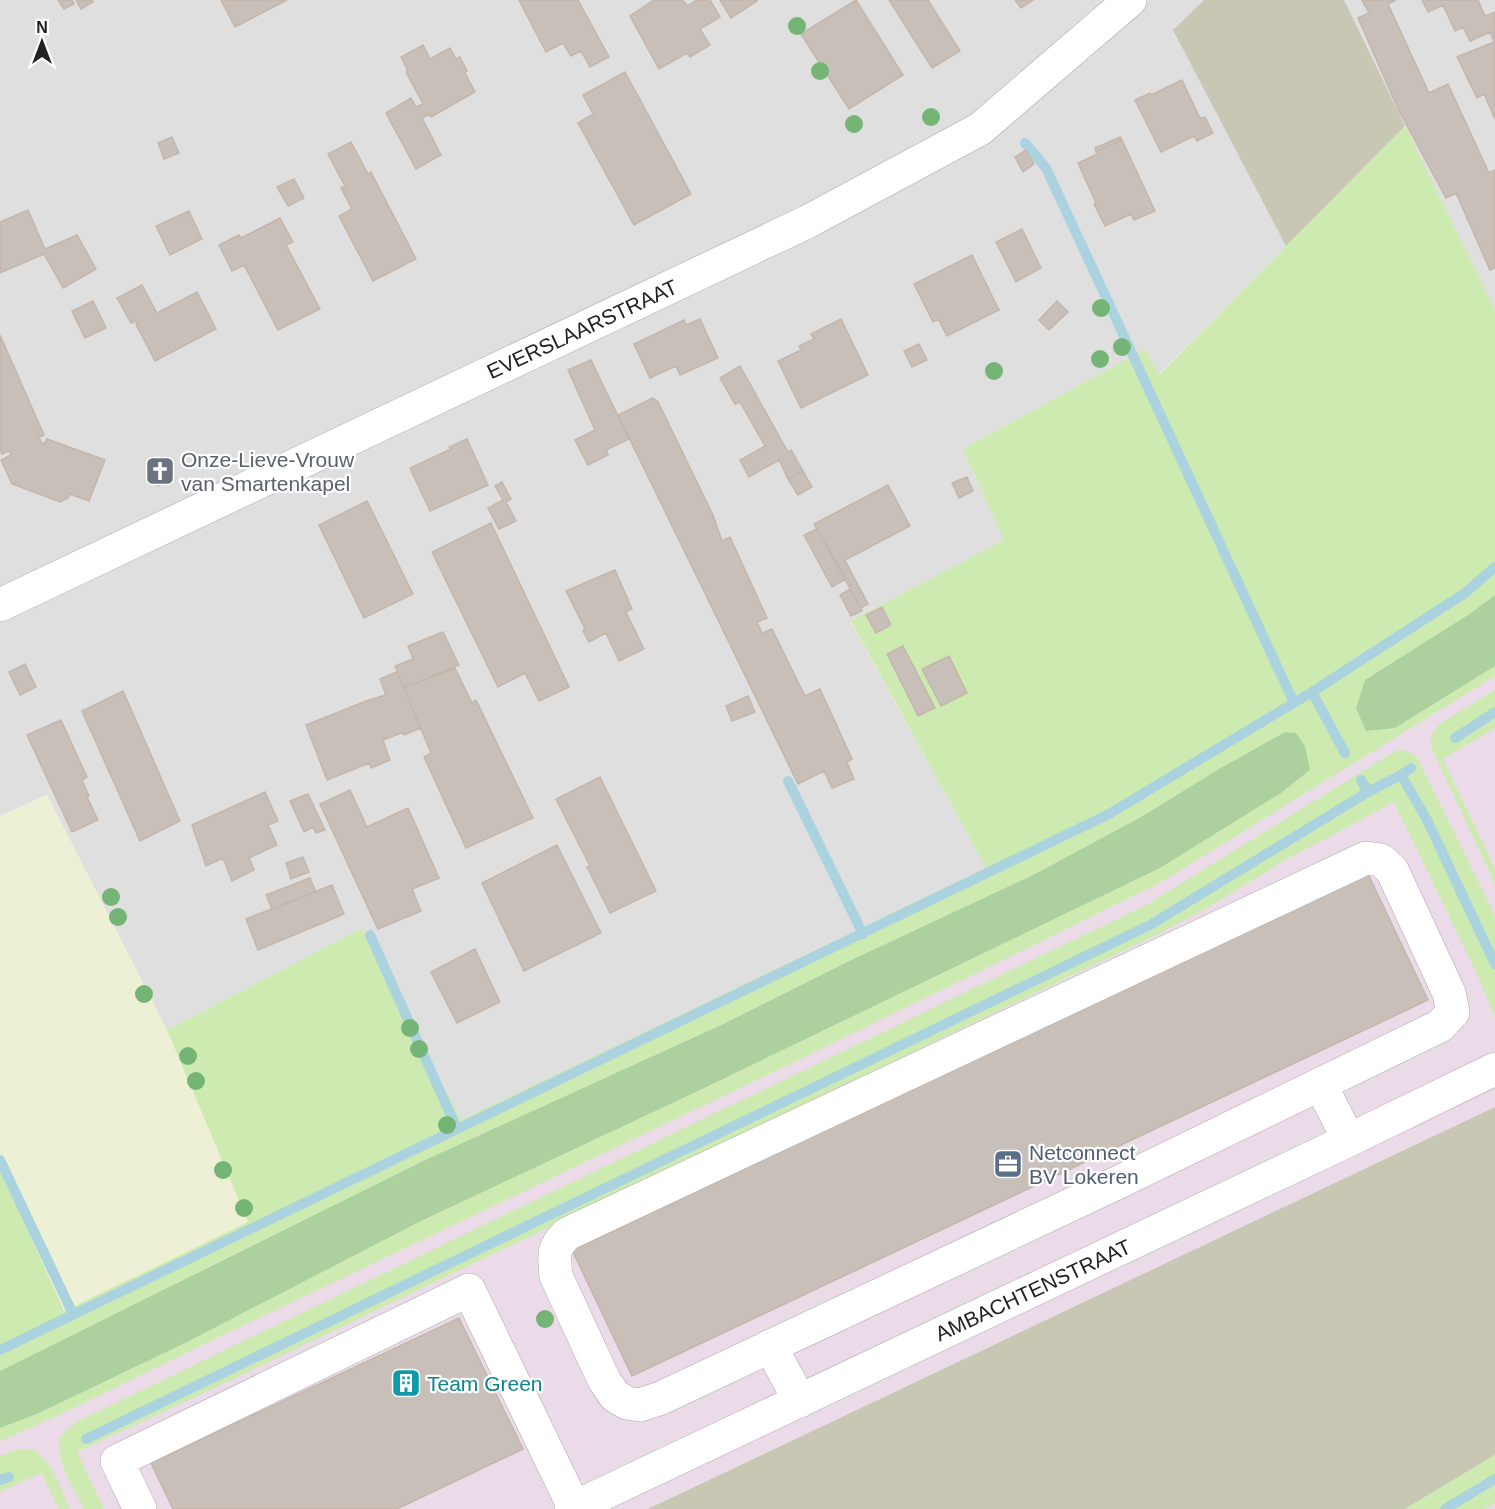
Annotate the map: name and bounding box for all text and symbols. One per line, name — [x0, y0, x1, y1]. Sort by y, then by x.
north arrow — [12, 12, 72, 72]
text: N — [36, 19, 48, 36]
street label: EVERSLAARSTRAAT — [483, 275, 681, 383]
place label: Onze-Lieve-Vrouw van Smartenkapel — [181, 448, 355, 495]
church icon: Onze-Lieve-Vrouw van Smartenkapel — [144, 455, 176, 487]
place label: Netconnect BV Lokeren — [1029, 1141, 1139, 1188]
office icon: Netconnect BV Lokeren — [992, 1148, 1024, 1180]
street label: AMBACHTENSTRAAT — [932, 1234, 1135, 1345]
building icon: Team Green — [390, 1367, 422, 1399]
place label: Team Green — [427, 1372, 543, 1395]

